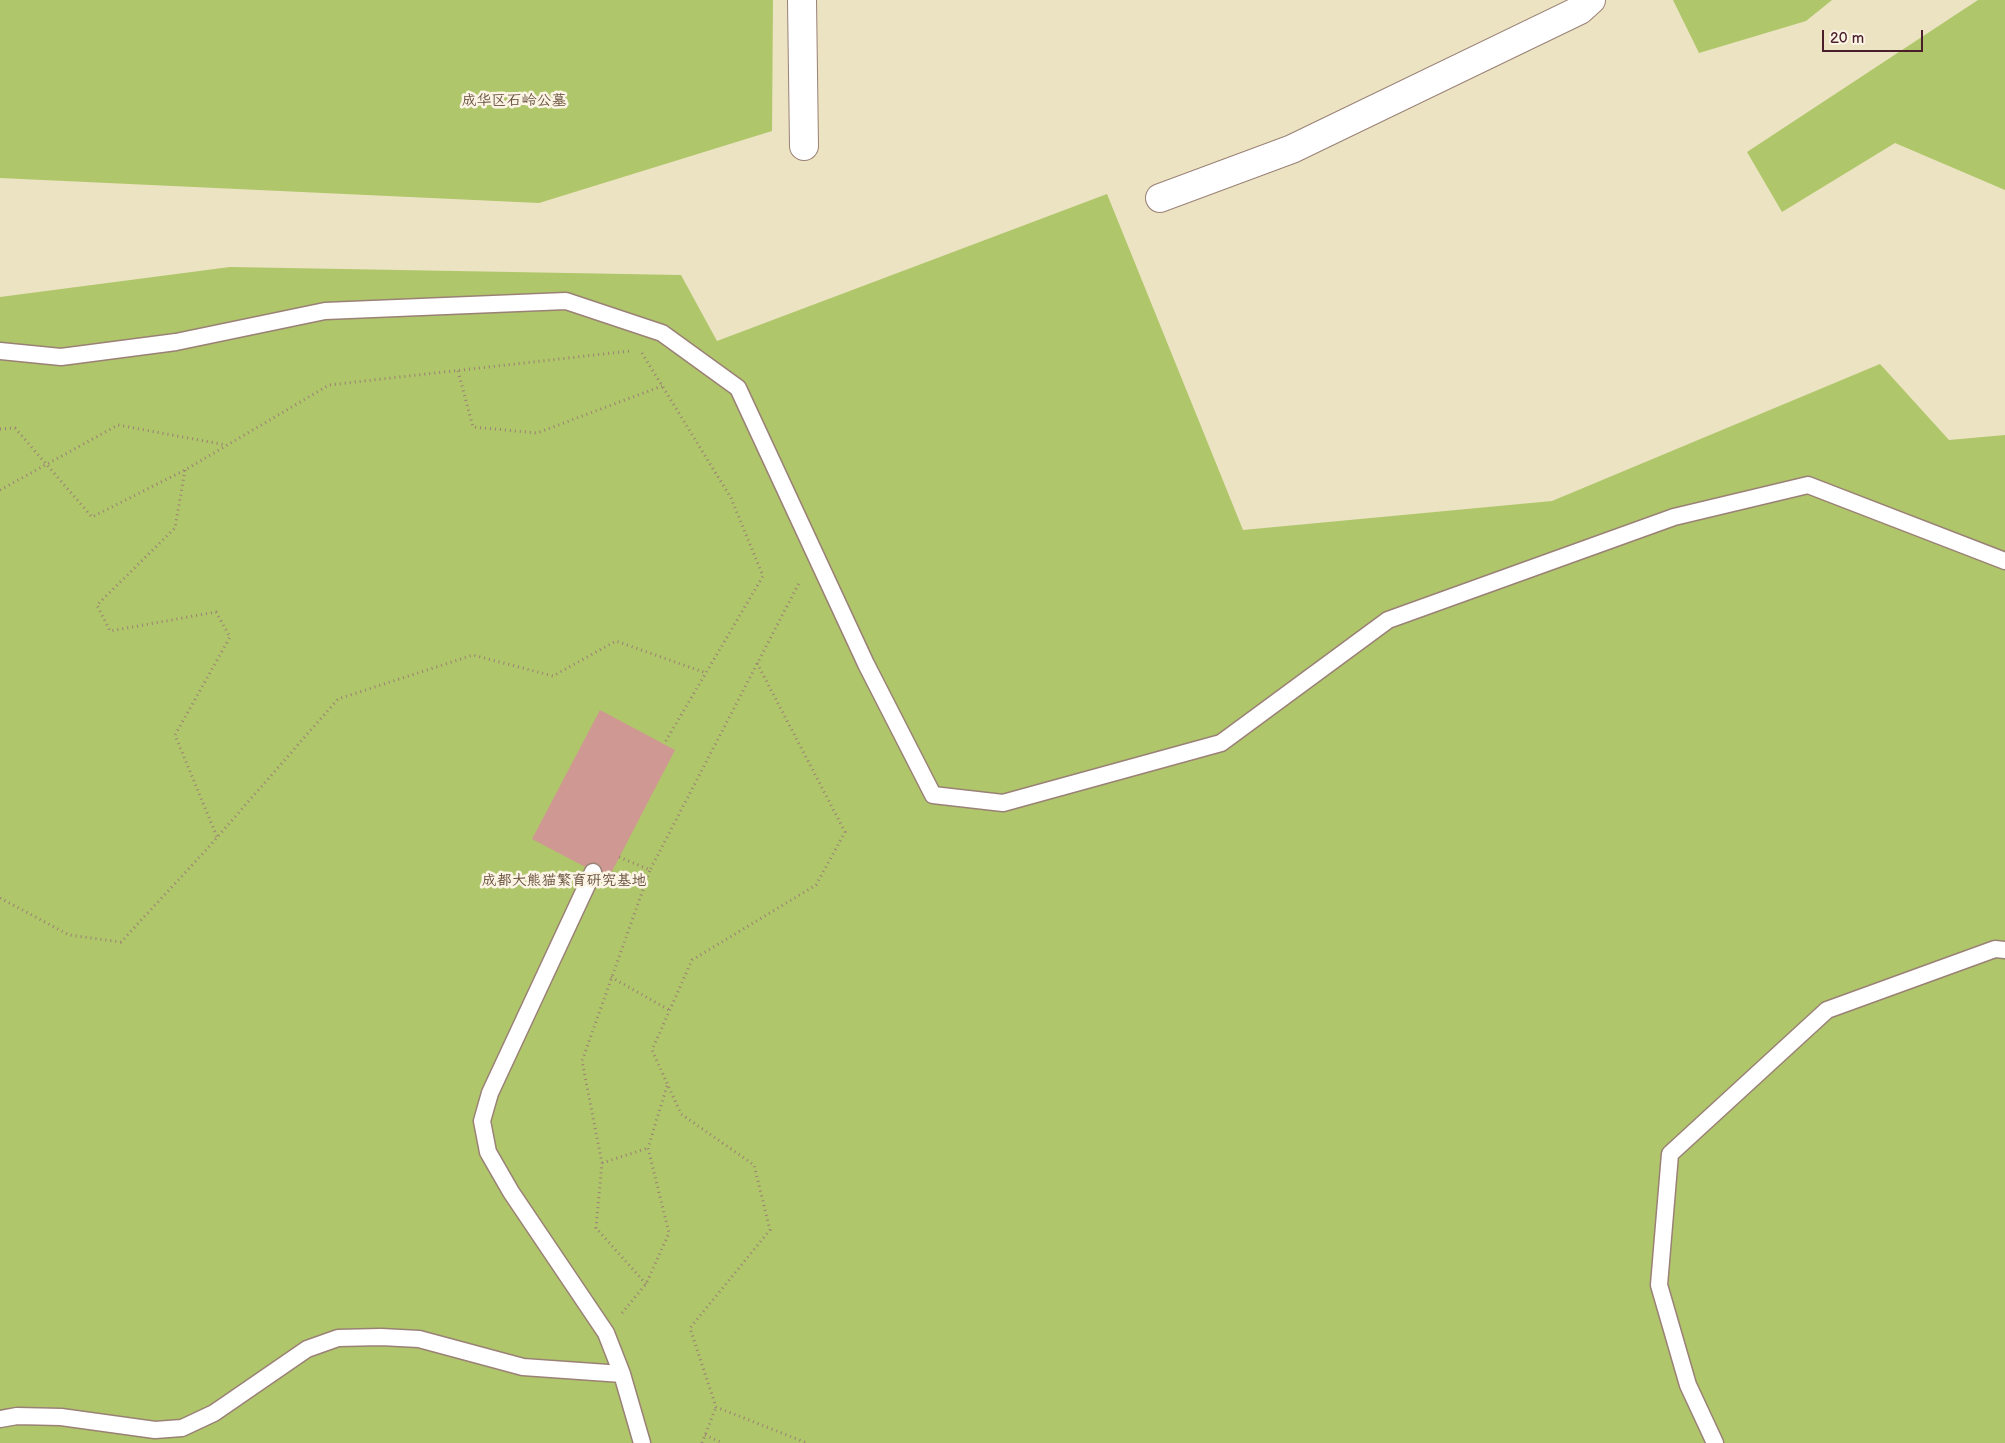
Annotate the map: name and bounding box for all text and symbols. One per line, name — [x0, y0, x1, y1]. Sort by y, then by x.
scale bar — [1825, 20, 1926, 52]
text: 20 m — [1830, 29, 1864, 48]
park label: 成华区石岭公墓 — [462, 92, 566, 110]
park label: 成都大熊猫繁育研究基地 — [482, 872, 646, 890]

